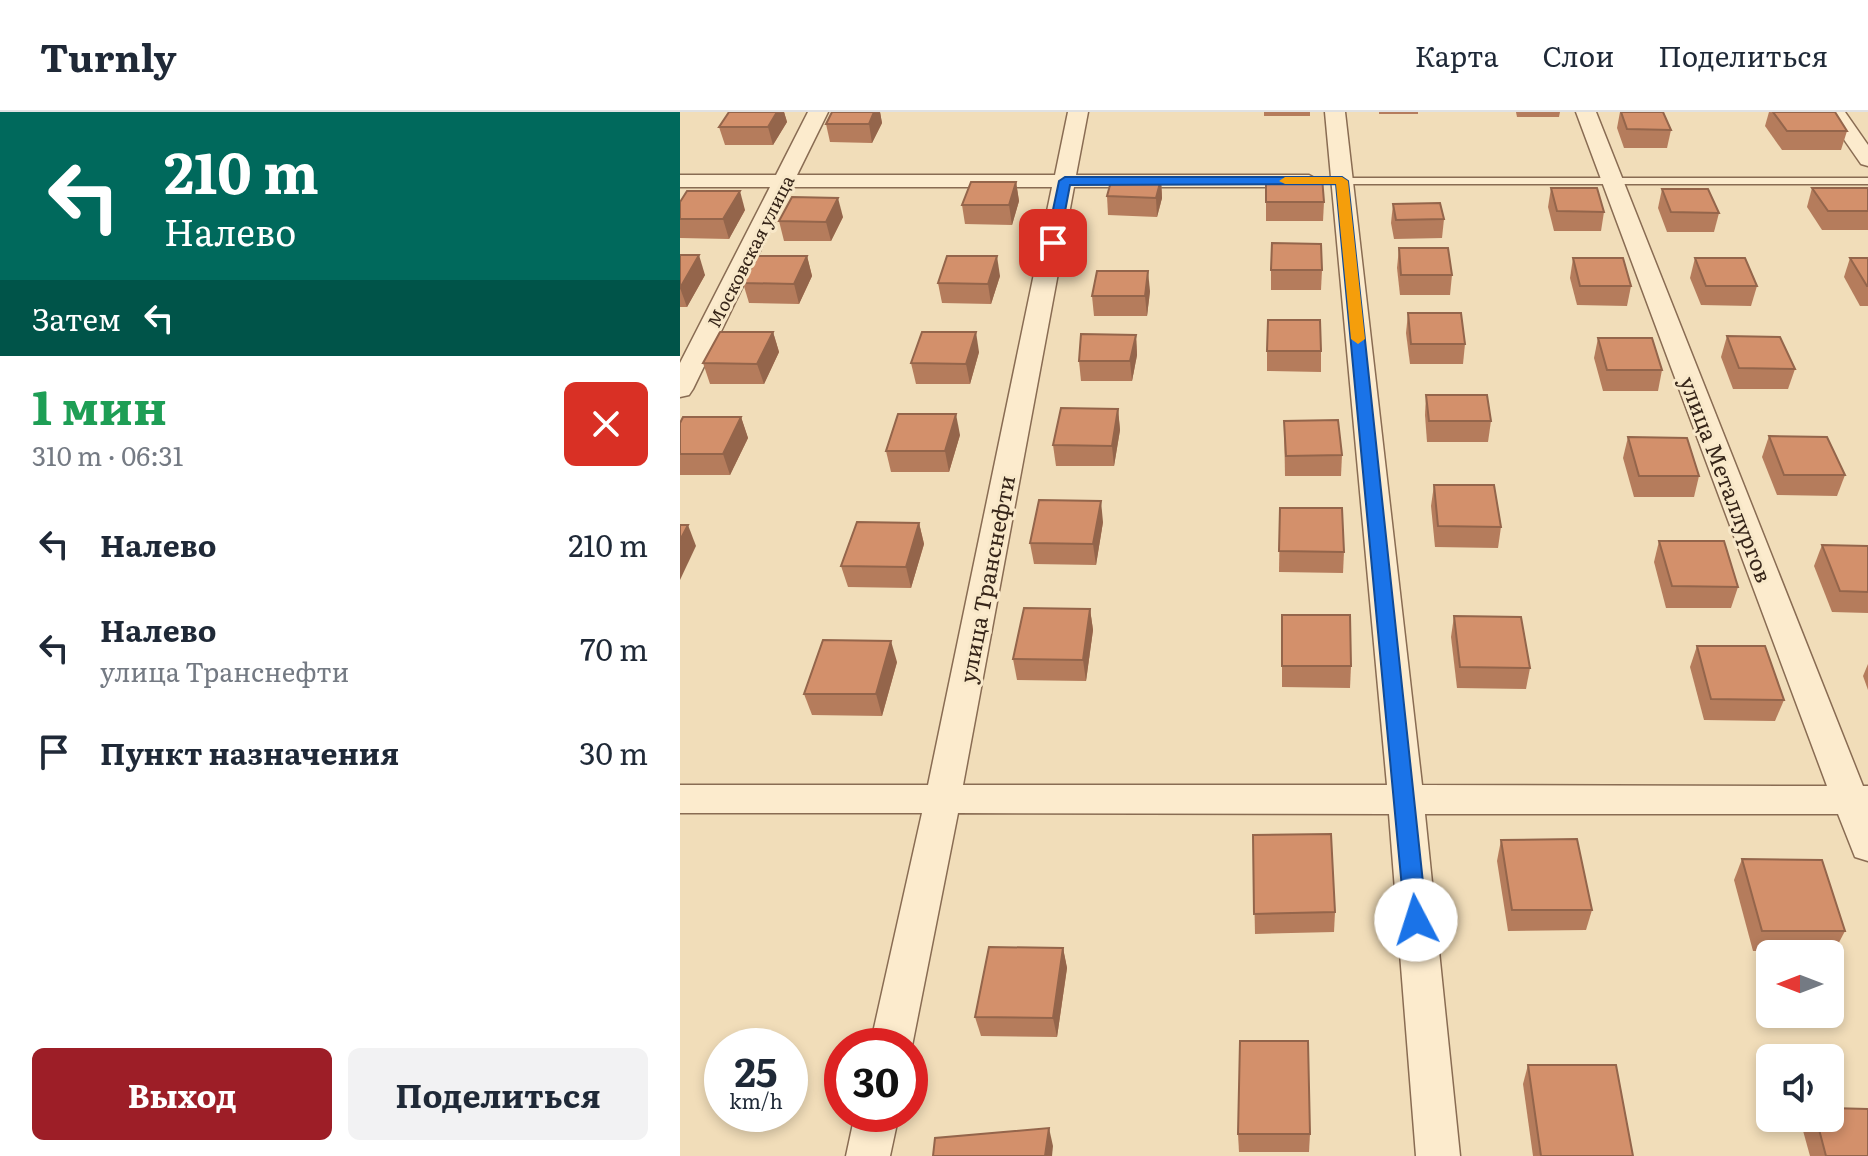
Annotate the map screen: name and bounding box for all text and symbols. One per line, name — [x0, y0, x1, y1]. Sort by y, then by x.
text: Turnly — [40, 27, 177, 84]
text: Карта — [1415, 34, 1499, 76]
text: Слои — [1543, 34, 1614, 76]
text: Поделиться — [1658, 34, 1828, 76]
text: 210 m — [164, 128, 319, 211]
icon: left — [32, 144, 136, 248]
street label: Московская улица — [700, 170, 800, 332]
text: Налево — [164, 204, 296, 257]
pin — [1019, 209, 1087, 277]
icon: arrive — [1031, 221, 1075, 265]
text: Затем — [32, 296, 121, 340]
icon: left — [137, 296, 181, 340]
text: 1 мин — [32, 369, 167, 440]
street label: улица Металлургов — [1672, 371, 1782, 587]
button: close — [564, 382, 648, 466]
text: 310 m · 06:31 — [32, 435, 183, 474]
street label: улица Транснефти — [950, 472, 1022, 686]
icon: left — [32, 522, 76, 566]
text: Налево — [100, 522, 216, 566]
text: 210 m — [568, 522, 648, 566]
text: Налево — [100, 607, 216, 651]
icon: left — [32, 626, 76, 670]
text: 70 m — [580, 626, 648, 670]
text: улица Транснефти — [100, 651, 349, 690]
icon: arrive — [32, 730, 76, 774]
text: Пункт назначения — [100, 730, 399, 774]
text: 30 m — [579, 730, 648, 774]
position arrow — [1374, 878, 1458, 962]
north arrow — [1756, 940, 1844, 1028]
map controls — [1756, 940, 1844, 1132]
speed limit sign: 30 — [824, 1028, 928, 1132]
text: 25 — [734, 1040, 778, 1099]
button: sound — [1756, 1044, 1844, 1132]
button: Выход — [32, 1048, 332, 1140]
button: Поделиться — [348, 1048, 648, 1140]
text: km/h — [729, 1085, 783, 1115]

